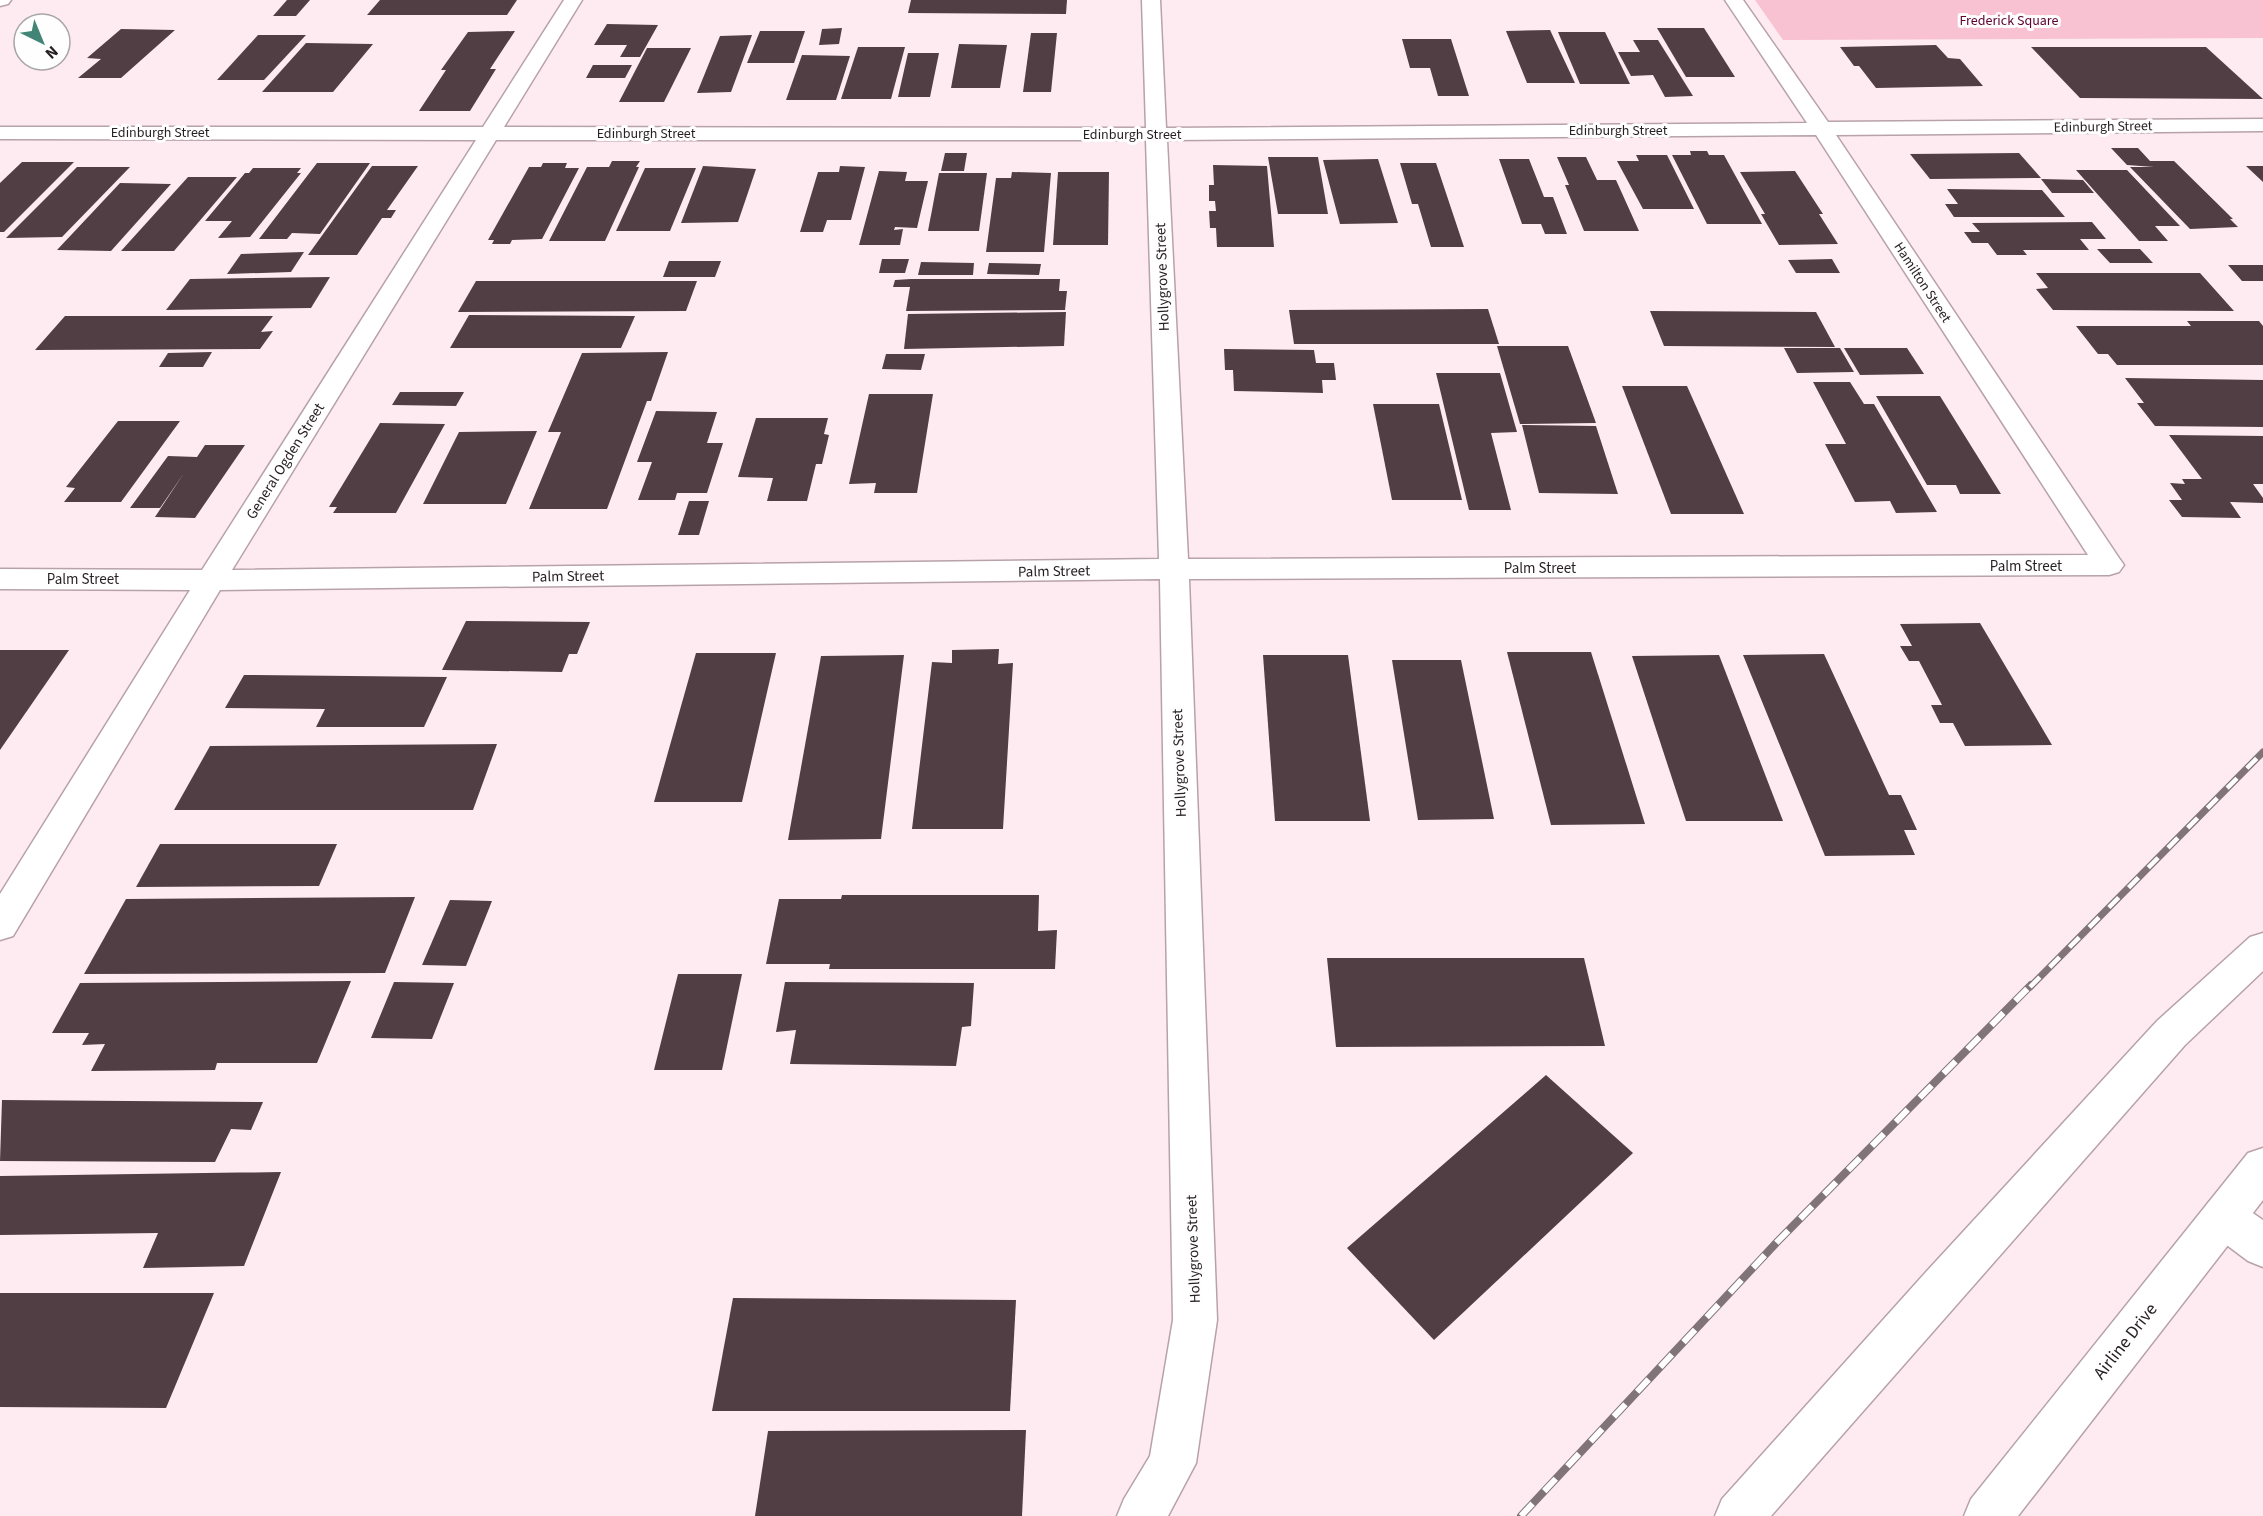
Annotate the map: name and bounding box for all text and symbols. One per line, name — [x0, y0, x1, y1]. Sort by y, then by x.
park label: Frederick Square — [1959, 11, 2059, 31]
north arrow — [12, 12, 72, 72]
text: N — [40, 41, 63, 64]
street label: Edinburgh Street — [2053, 116, 2153, 138]
street label: Edinburgh Street — [1569, 121, 1668, 141]
street label: Edinburgh Street — [111, 123, 210, 143]
street label: Edinburgh Street — [597, 124, 696, 144]
street label: Edinburgh Street — [1083, 125, 1182, 145]
street label: Hollygrove Street — [1150, 223, 1175, 331]
street label: Hamilton Street — [1889, 238, 1956, 327]
street label: General Ogden Street — [241, 399, 330, 523]
street label: Palm Street — [1990, 556, 2062, 577]
street label: Palm Street — [1504, 558, 1576, 579]
street label: Palm Street — [1018, 560, 1090, 583]
street label: Palm Street — [532, 565, 604, 588]
street label: Palm Street — [47, 569, 119, 590]
street label: Hollygrove Street — [1167, 709, 1192, 817]
street label: Hollygrove Street — [1181, 1195, 1206, 1303]
street label: Airline Drive — [2088, 1298, 2163, 1385]

